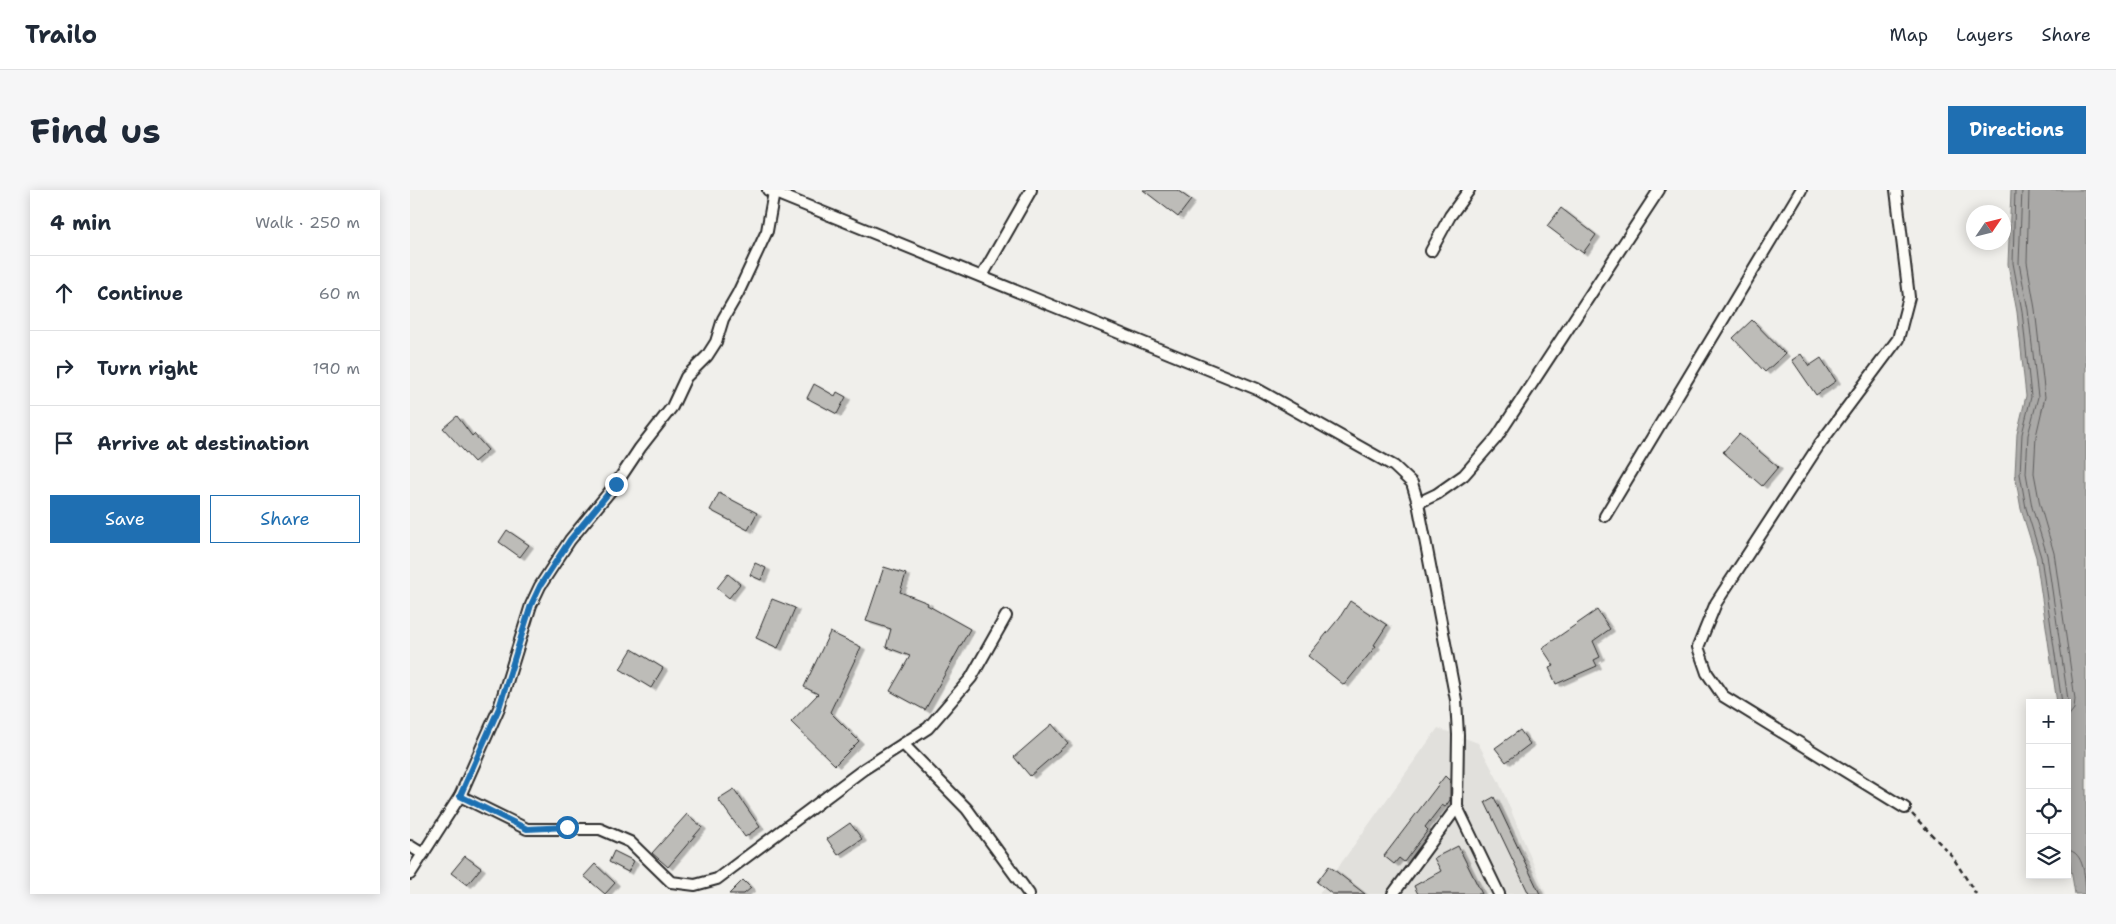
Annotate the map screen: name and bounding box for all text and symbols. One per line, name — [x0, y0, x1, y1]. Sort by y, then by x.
text: Trailo — [25, 19, 97, 51]
text: Map — [1890, 23, 1928, 47]
text: Layers — [1956, 23, 2013, 47]
text: Share — [2041, 23, 2091, 47]
button: Directions — [1948, 106, 2086, 154]
text: Find us — [30, 107, 161, 154]
north arrow — [1966, 205, 2011, 250]
text: 4 min — [50, 209, 111, 237]
text: Walk · 250 m — [255, 212, 360, 233]
icon: ahead — [50, 279, 78, 307]
text: Continue — [97, 281, 183, 306]
text: 60 m — [319, 283, 360, 304]
icon: right — [50, 354, 78, 382]
text: Turn right — [97, 356, 198, 381]
text: 190 m — [313, 358, 360, 379]
icon: arrive — [50, 429, 78, 457]
text: Arrive at destination — [97, 431, 309, 456]
route end — [605, 473, 628, 496]
button: Save — [50, 495, 200, 543]
button: Share — [210, 495, 360, 543]
map controls — [2026, 699, 2071, 879]
button: + — [2026, 699, 2071, 744]
button: − — [2026, 744, 2071, 789]
button: locate — [2026, 789, 2071, 834]
route start — [556, 816, 579, 839]
button: layers — [2026, 834, 2071, 879]

